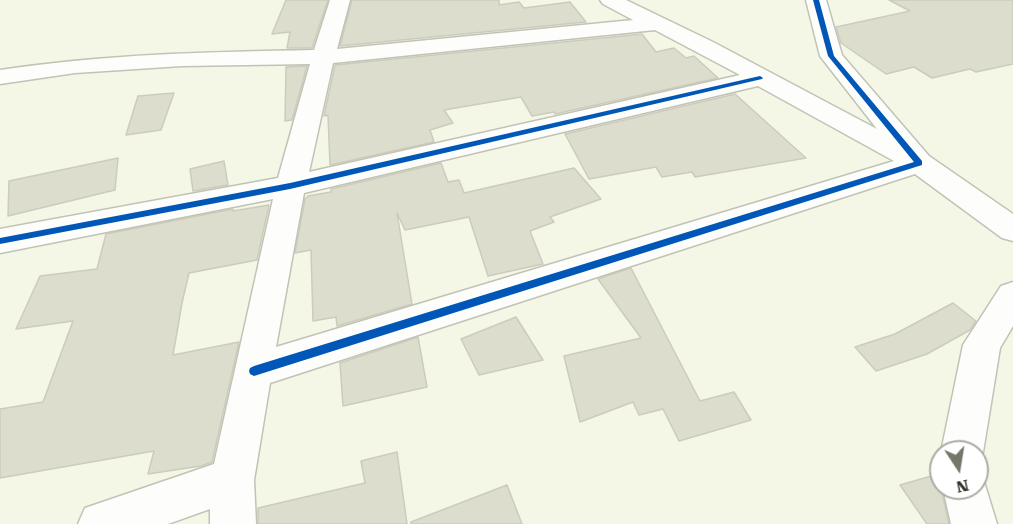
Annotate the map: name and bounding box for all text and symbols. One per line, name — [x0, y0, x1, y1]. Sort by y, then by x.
north arrow — [929, 440, 989, 500]
text: N — [954, 476, 970, 497]

